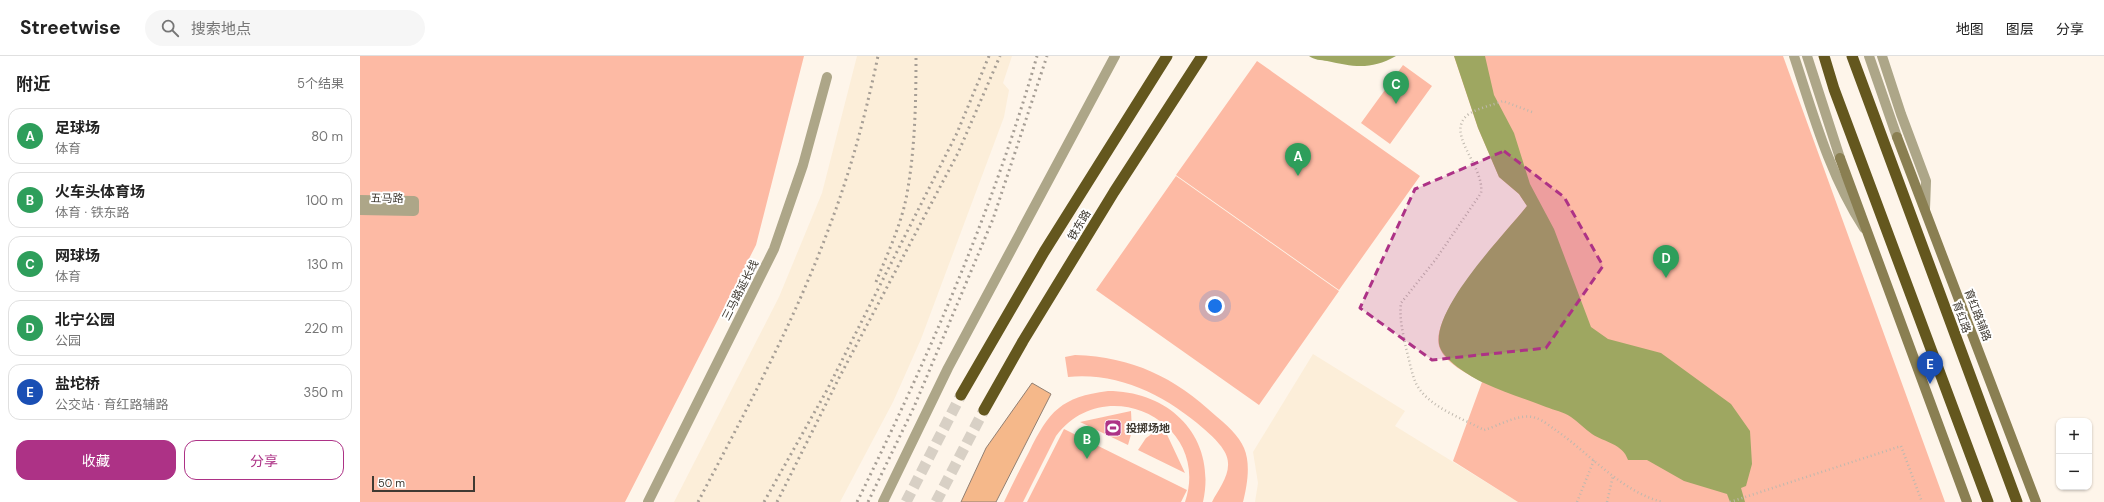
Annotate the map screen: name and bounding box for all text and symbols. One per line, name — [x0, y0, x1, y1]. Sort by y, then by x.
search box — [145, 10, 425, 46]
text: Streetwise — [20, 15, 121, 40]
icon: search — [159, 17, 181, 39]
text: 搜索地点 — [191, 19, 251, 39]
text: 地图 — [1956, 20, 1984, 38]
text: 图层 — [2006, 20, 2034, 38]
text: 分享 — [2056, 20, 2084, 38]
pin: C — [1383, 71, 1409, 104]
text: 附近 — [16, 73, 50, 95]
text: 5个结果 — [297, 75, 344, 92]
text: 足球场 — [55, 118, 100, 138]
text: A — [25, 128, 35, 145]
text: 80 m — [311, 128, 343, 145]
text: 体育 — [55, 140, 81, 157]
pin: A — [1285, 143, 1311, 176]
text: 火车头体育场 — [55, 182, 145, 202]
street label: 五马路 — [370, 191, 404, 205]
text: B — [26, 192, 34, 209]
text: 100 m — [306, 192, 343, 209]
text: 体育 · 铁东路 — [55, 204, 130, 221]
street label: 铁东路 — [1065, 207, 1093, 243]
pin: D — [1653, 245, 1679, 278]
text: 网球场 — [55, 246, 100, 266]
text: C — [25, 256, 35, 273]
text: 130 m — [307, 256, 343, 273]
street label: 三马路延长线 — [719, 257, 761, 323]
text: 体育 — [55, 268, 81, 285]
street label: 育红路辅路 — [1962, 287, 1994, 343]
your location — [1205, 296, 1225, 316]
street label: 育红路 — [1950, 299, 1974, 335]
text: 北宁公园 — [55, 310, 115, 330]
text: D — [25, 320, 35, 337]
text: 220 m — [304, 320, 343, 337]
text: 公园 — [55, 332, 81, 349]
pin: E — [1917, 351, 1943, 384]
text: 盐坨桥 — [55, 374, 100, 394]
text: E — [26, 384, 34, 401]
text: 350 m — [303, 384, 343, 401]
text: 公交站 · 育红路辅路 — [55, 396, 169, 413]
sports icon: 投掷场地 — [1103, 418, 1123, 438]
map controls — [2056, 418, 2092, 490]
button: + — [2056, 418, 2092, 454]
place label: 投掷场地 — [1126, 421, 1170, 435]
pin: B — [1074, 426, 1100, 459]
button: 收藏 — [16, 440, 176, 480]
button: 分享 — [184, 440, 344, 480]
button: − — [2056, 454, 2092, 490]
scale bar — [372, 474, 475, 493]
text: 50 m — [378, 476, 405, 490]

